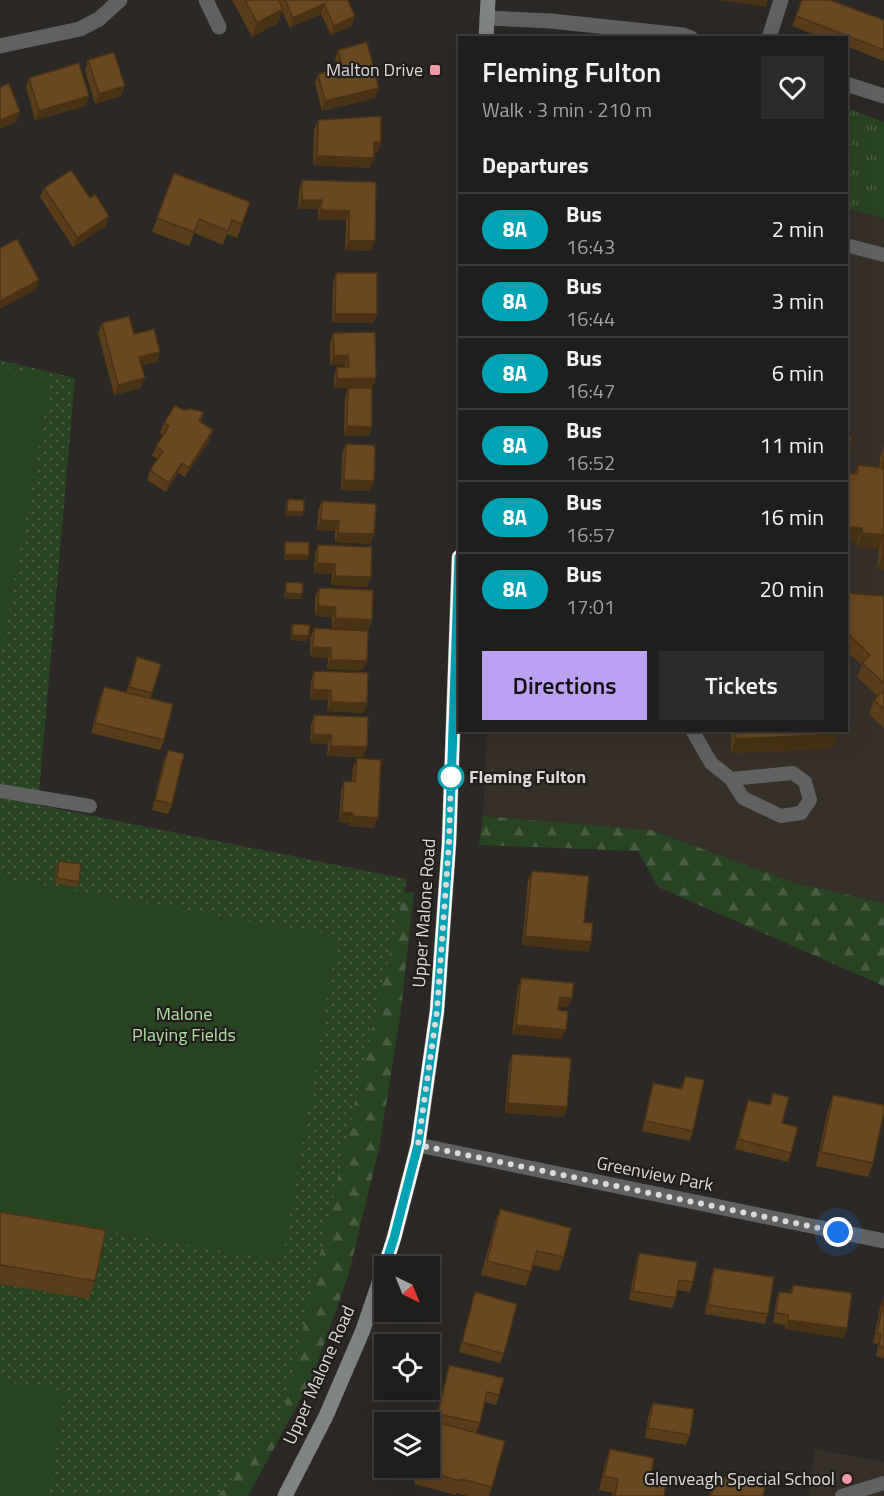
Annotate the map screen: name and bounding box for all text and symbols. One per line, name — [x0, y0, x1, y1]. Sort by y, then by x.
text: Fleming Fulton — [482, 50, 661, 93]
place label: Malton Drive — [326, 56, 423, 83]
button: heart — [761, 56, 824, 119]
marker: Malton Drive — [428, 63, 442, 77]
text: Walk · 3 min · 210 m — [482, 94, 652, 125]
text: Departures — [482, 148, 589, 182]
text: Bus — [566, 197, 602, 231]
text: 2 min — [772, 212, 824, 246]
text: 8A — [503, 213, 527, 245]
text: 16:43 — [566, 231, 615, 262]
text: Bus — [566, 269, 602, 303]
text: 3 min — [772, 284, 824, 318]
text: 8A — [503, 285, 527, 317]
text: 16:44 — [566, 303, 615, 334]
text: Bus — [566, 341, 602, 375]
text: 6 min — [772, 356, 824, 390]
text: 8A — [503, 357, 527, 389]
text: 16:47 — [566, 375, 615, 406]
text: Bus — [566, 413, 602, 447]
text: 11 min — [759, 428, 824, 462]
text: 8A — [503, 429, 527, 461]
text: 16:52 — [566, 447, 615, 478]
text: Bus — [566, 485, 602, 519]
text: 16 min — [759, 500, 824, 534]
text: 8A — [503, 501, 527, 533]
text: 16:57 — [566, 519, 615, 550]
text: Bus — [566, 557, 602, 591]
text: 20 min — [759, 572, 824, 606]
text: 8A — [503, 573, 527, 605]
text: 17:01 — [566, 591, 615, 622]
button: Directions — [482, 651, 647, 720]
button: Tickets — [659, 651, 824, 720]
place label: Fleming Fulton — [469, 763, 586, 790]
marker: Fleming Fulton — [438, 764, 464, 790]
street label: Upper Malone Road — [405, 838, 442, 988]
park label: Malone Playing Fields — [132, 1000, 236, 1048]
street label: Greenview Park — [594, 1149, 716, 1198]
your location — [823, 1217, 853, 1247]
north arrow — [374, 1256, 440, 1322]
map controls — [374, 1256, 440, 1478]
street label: Upper Malone Road — [276, 1301, 361, 1448]
button: locate — [374, 1334, 440, 1400]
button: layers — [374, 1412, 440, 1478]
place label: Glenveagh Special School — [644, 1465, 835, 1492]
marker: Glenveagh Special School — [840, 1472, 854, 1486]

